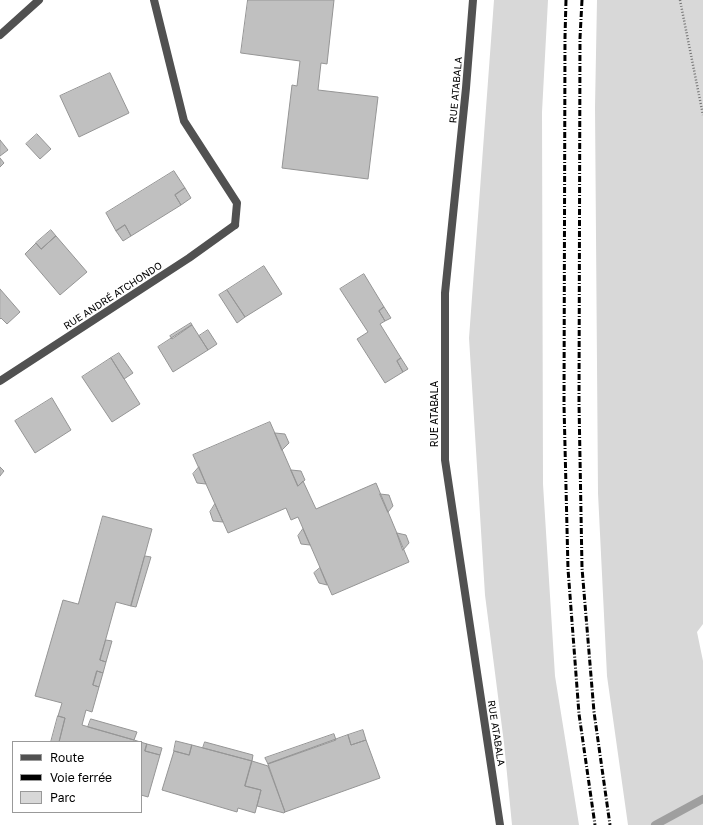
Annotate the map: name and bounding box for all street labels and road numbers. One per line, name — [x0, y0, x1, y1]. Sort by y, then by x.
street label: RUE ATABALA — [447, 56, 465, 124]
street label: RUE ANDRÉ ATCHONDO — [62, 260, 164, 332]
street label: RUE ATABALA — [429, 381, 441, 447]
street label: RUE ATABALA — [485, 699, 507, 767]

